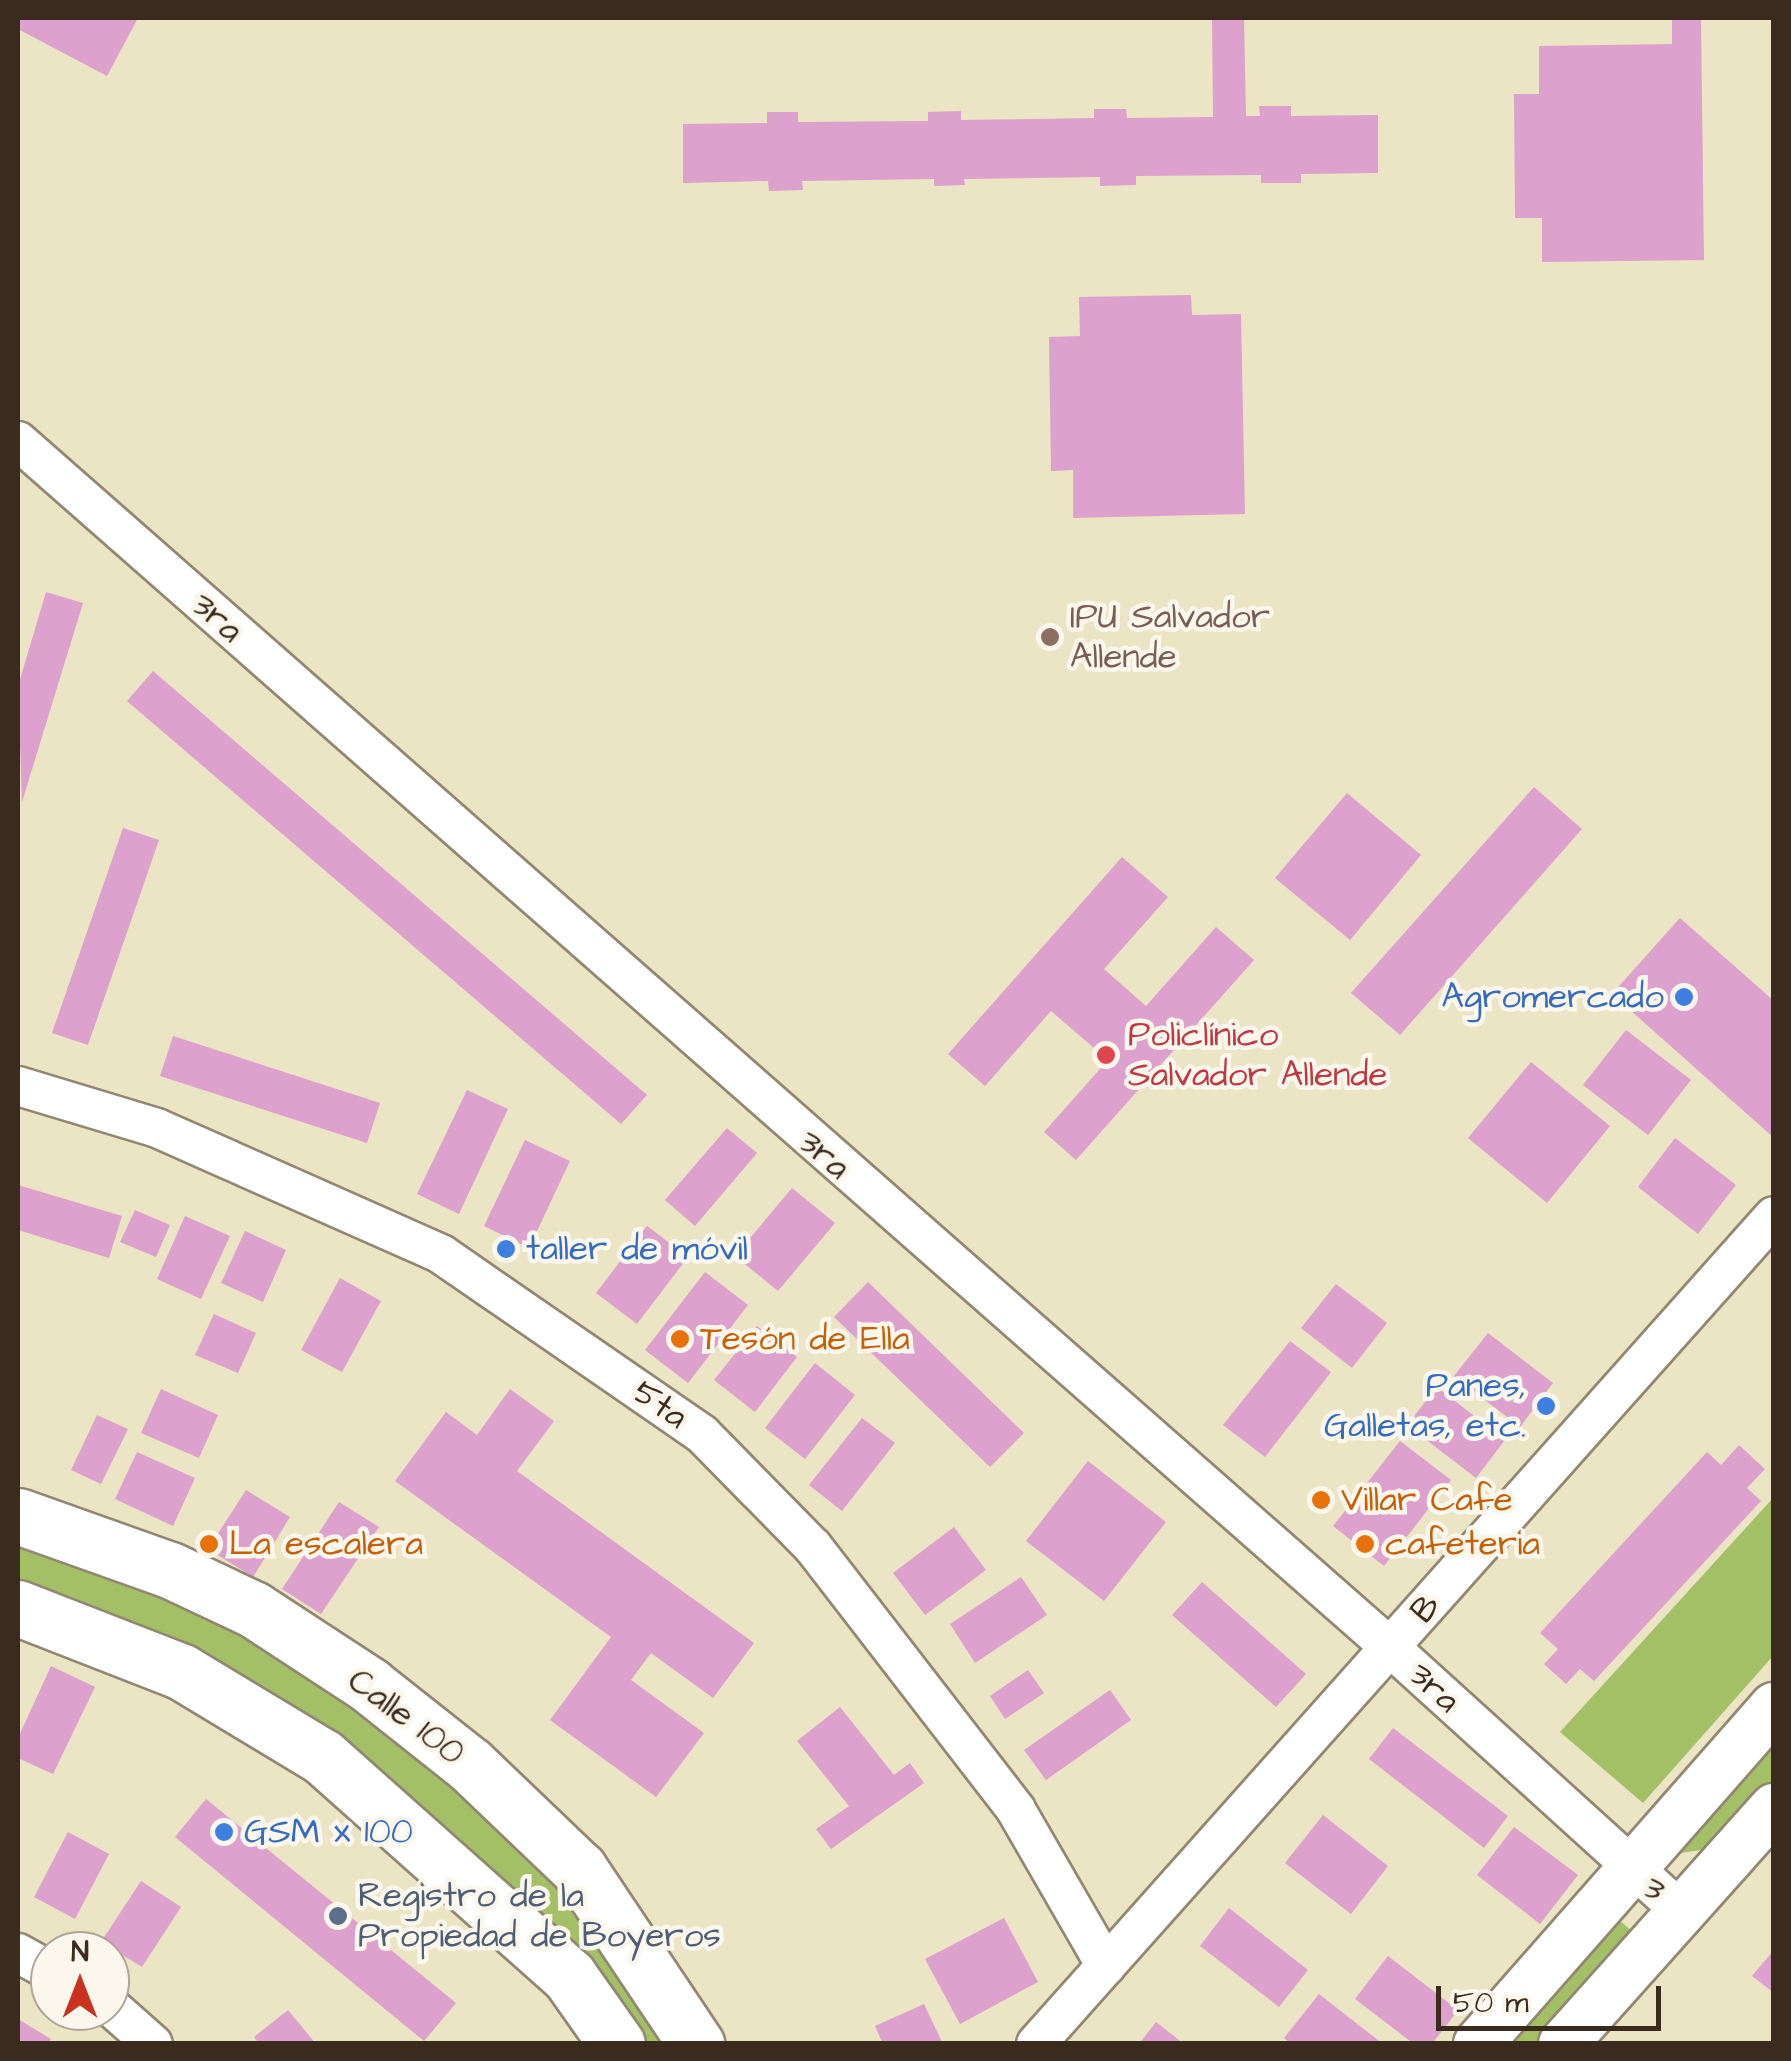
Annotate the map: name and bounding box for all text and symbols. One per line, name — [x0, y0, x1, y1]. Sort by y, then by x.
street label: 3ra — [183, 584, 251, 652]
place label: IPU Salvador Allende — [1070, 596, 1270, 678]
marker: IPU Salvador Allende — [1039, 626, 1061, 648]
place label: Agromercado — [1441, 976, 1664, 1018]
marker: Agromercado — [1673, 986, 1695, 1008]
place label: Policlínico Salvador Allende — [1128, 1014, 1387, 1096]
marker: Policlínico Salvador Allende — [1093, 1042, 1119, 1068]
street label: 3ra — [789, 1121, 859, 1189]
place label: taller de móvil — [526, 1228, 748, 1270]
marker: taller de móvil — [495, 1238, 517, 1260]
place label: Tesón de Ella — [700, 1318, 910, 1360]
marker: Tesón de Ella — [669, 1328, 691, 1350]
place label: Panes, Galletas, etc. — [1324, 1365, 1526, 1447]
street label: 5ta — [625, 1372, 695, 1438]
marker: Panes, Galletas, etc. — [1535, 1395, 1557, 1417]
place label: Villar Cafe — [1341, 1479, 1513, 1521]
marker: Villar Cafe — [1310, 1489, 1332, 1511]
place label: La escalera — [229, 1523, 423, 1565]
place label: cafeteria — [1385, 1523, 1540, 1565]
marker: La escalera — [198, 1533, 220, 1555]
marker: cafeteria — [1354, 1533, 1376, 1555]
street label: B — [1402, 1586, 1450, 1632]
street label: 3ra — [1400, 1654, 1468, 1722]
street label: Calle 100 — [339, 1660, 473, 1774]
place label: GSM x 100 — [244, 1811, 413, 1853]
marker: GSM x 100 — [213, 1821, 235, 1843]
street label: 3 — [1634, 1867, 1674, 1911]
place label: Registro de la Propiedad de Boyeros — [358, 1875, 721, 1957]
marker: Registro de la Propiedad de Boyeros — [327, 1905, 349, 1927]
north arrow — [30, 1931, 130, 2031]
text: N — [71, 1933, 89, 1972]
scale bar — [1441, 1966, 1666, 2028]
text: 50 m — [1453, 1982, 1529, 2024]

